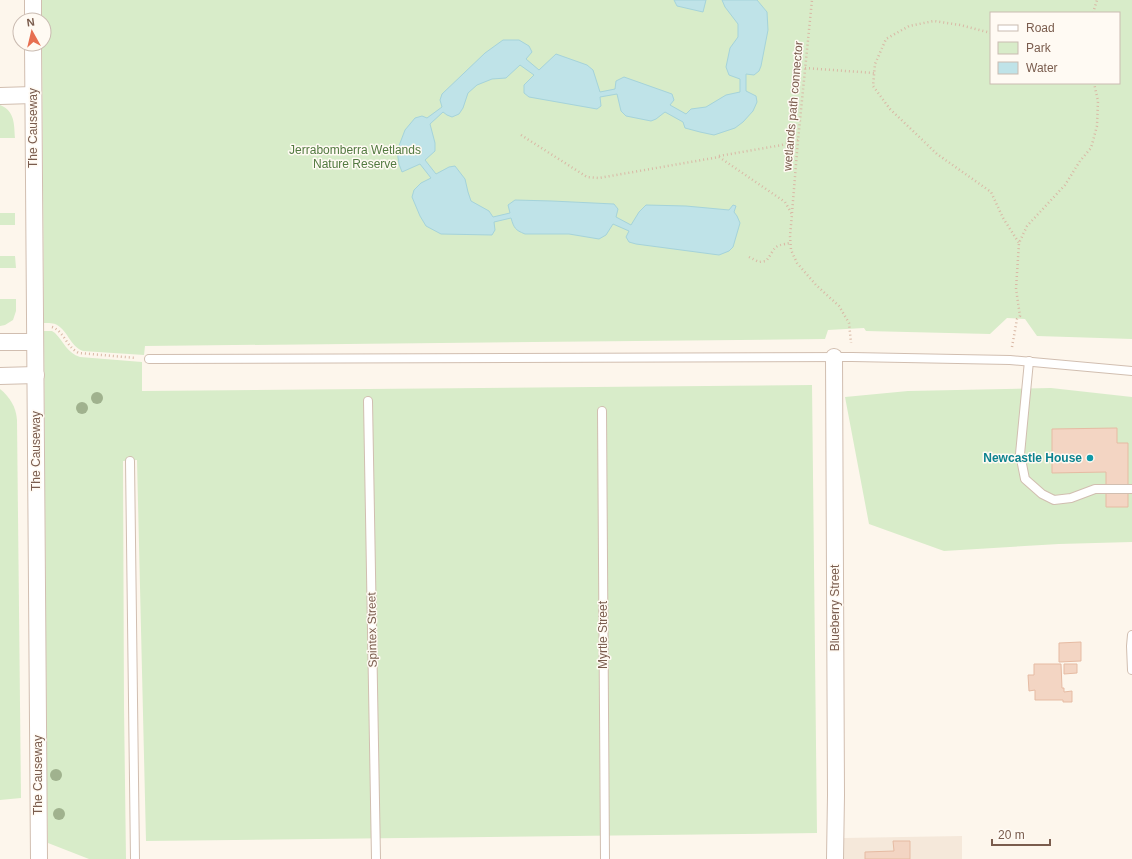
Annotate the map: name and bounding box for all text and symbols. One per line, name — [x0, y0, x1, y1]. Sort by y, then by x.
north arrow — [12, 12, 52, 52]
legend — [990, 12, 1120, 84]
text: N — [26, 16, 35, 29]
text: Road — [1026, 21, 1055, 35]
street label: wetlands path connector — [780, 41, 806, 172]
text: Park — [1026, 41, 1052, 55]
text: Water — [1026, 61, 1058, 75]
street label: The Causeway — [26, 88, 40, 168]
park label: Jerrabomberra Wetlands Nature Reserve — [289, 143, 421, 171]
street label: The Causeway — [29, 411, 43, 491]
place label: Newcastle House — [983, 451, 1082, 465]
marker: Newcastle House — [1085, 453, 1095, 463]
street label: Blueberry Street — [828, 564, 842, 651]
street label: Spintex Street — [364, 592, 380, 668]
street label: Myrtle Street — [596, 600, 610, 669]
street label: The Causeway — [31, 735, 45, 815]
scale bar — [992, 821, 1050, 847]
text: 20 m — [998, 828, 1025, 842]

